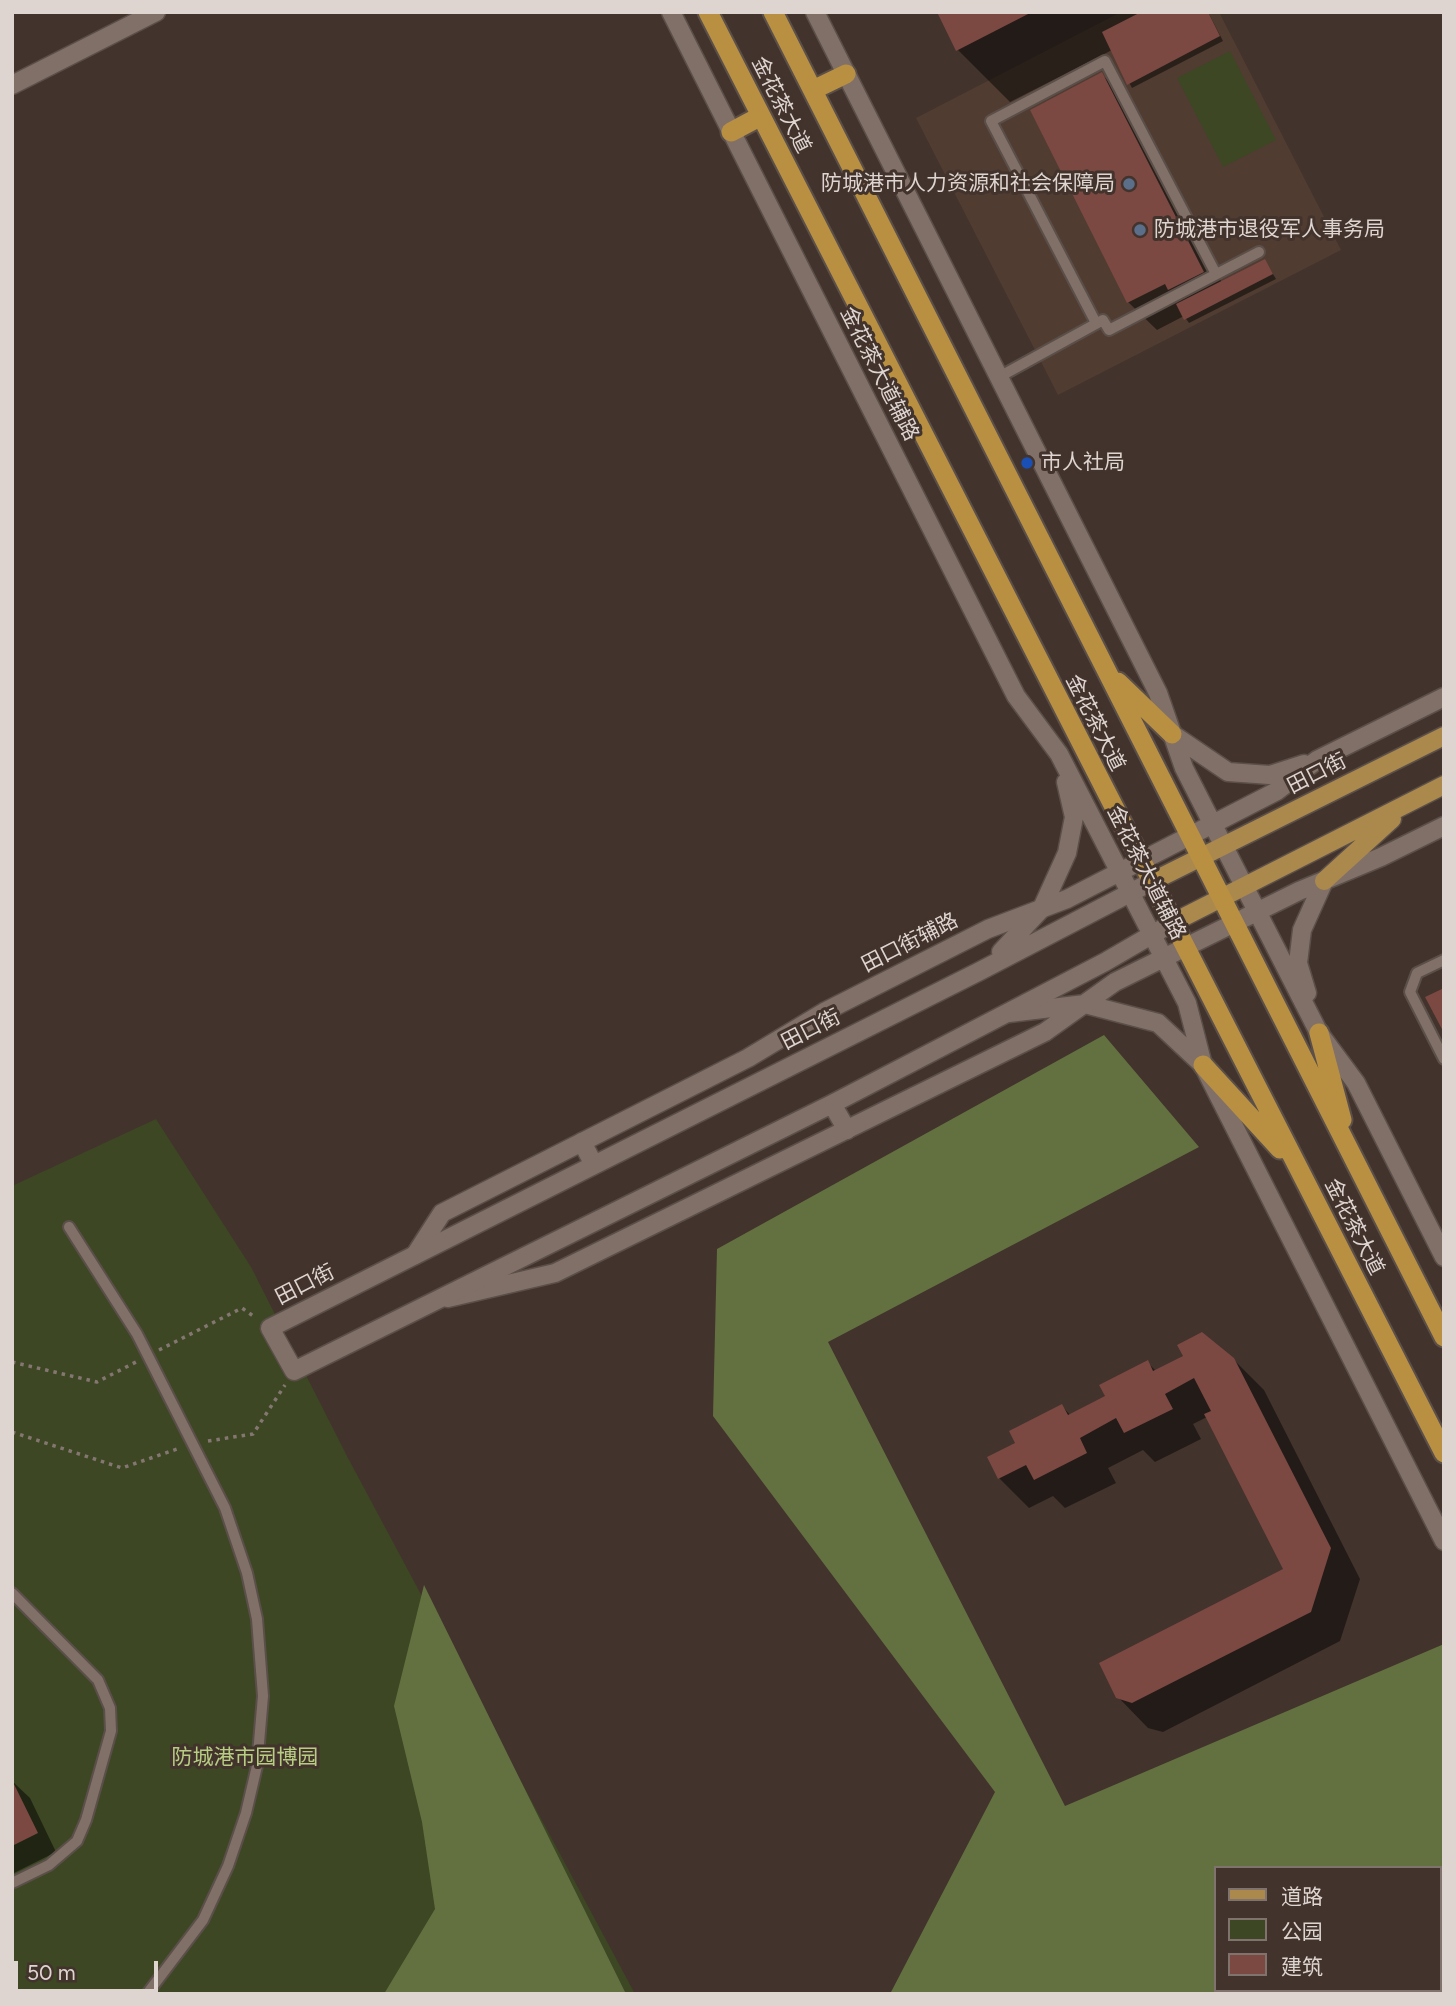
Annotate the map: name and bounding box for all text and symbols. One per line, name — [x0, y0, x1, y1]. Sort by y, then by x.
street label: 金花茶大道 — [746, 53, 816, 157]
place label: 防城港市人力资源和社会保障局 — [821, 171, 1115, 197]
marker: 防城港市人力资源和社会保障局 — [1121, 176, 1137, 192]
place label: 防城港市退役军人事务局 — [1154, 217, 1385, 243]
marker: 防城港市退役军人事务局 — [1132, 222, 1148, 238]
street label: 金花茶大道辅路 — [834, 303, 924, 445]
place label: 市人社局 — [1041, 450, 1125, 476]
marker: 市人社局 — [1019, 455, 1035, 471]
street label: 金花茶大道 — [1060, 671, 1130, 775]
street label: 田口街 — [1283, 748, 1351, 800]
street label: 金花茶大道辅路 — [1101, 802, 1191, 944]
street label: 田口街辅路 — [858, 908, 962, 978]
street label: 田口街 — [777, 1004, 845, 1056]
street label: 金花茶大道 — [1319, 1175, 1389, 1279]
street label: 田口街 — [271, 1259, 339, 1311]
park label: 防城港市园博园 — [172, 1745, 318, 1771]
legend — [1214, 1866, 1442, 1992]
text: 道路 — [1281, 1884, 1323, 1909]
text: 公园 — [1281, 1919, 1323, 1944]
scale bar — [18, 1946, 161, 1990]
text: 建筑 — [1281, 1954, 1323, 1979]
text: 50 m — [27, 1960, 76, 1985]

